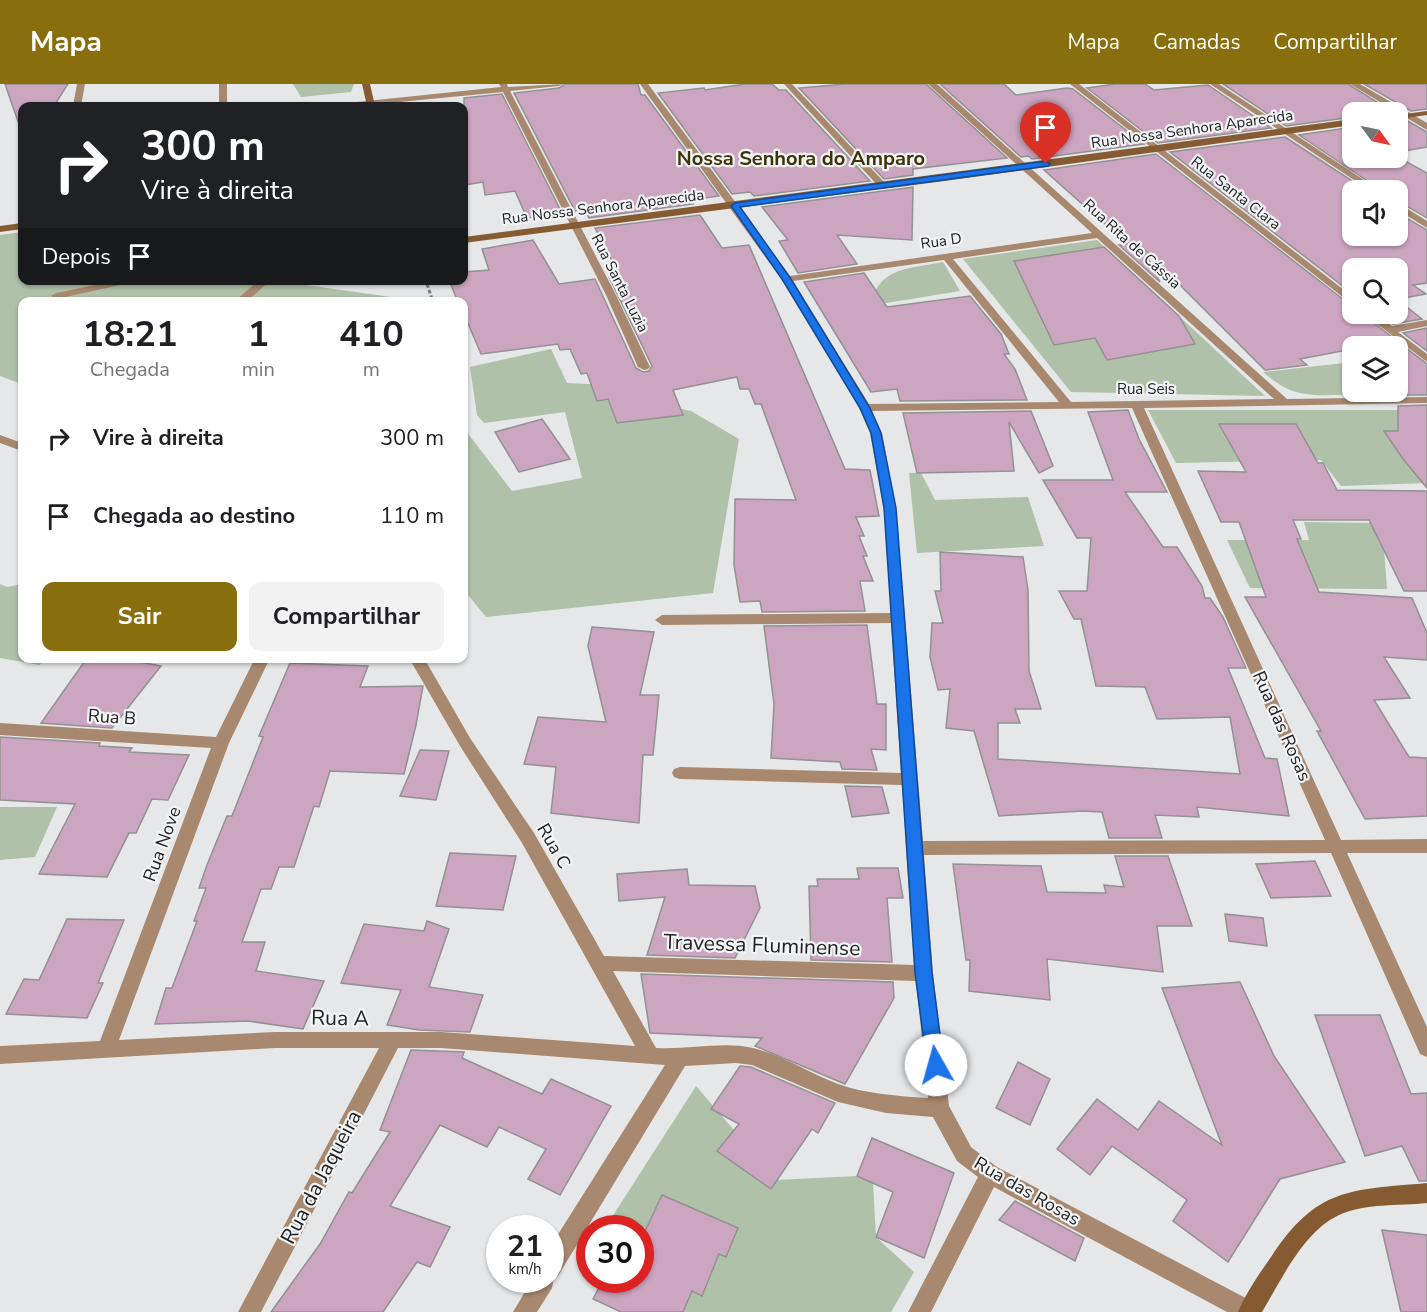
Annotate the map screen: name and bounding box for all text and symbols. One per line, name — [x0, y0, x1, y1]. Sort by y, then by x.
text: Mapa — [30, 23, 102, 61]
text: Mapa — [1068, 28, 1120, 56]
text: Camadas — [1153, 28, 1240, 56]
text: Compartilhar — [1273, 28, 1397, 56]
pin — [1020, 102, 1071, 164]
north arrow — [1342, 102, 1408, 168]
map controls — [1342, 102, 1408, 402]
street label: Rua Nossa Senhora Aparecida — [1090, 105, 1294, 153]
icon: arrive — [1029, 111, 1062, 144]
text: 300 m — [141, 118, 265, 175]
icon: right — [42, 126, 120, 204]
district label: Nossa Senhora do Amparo — [677, 145, 925, 172]
street label: Rua Santa Clara — [1187, 152, 1285, 234]
text: Vire à direita — [141, 172, 294, 209]
button: sound — [1342, 180, 1408, 246]
street label: Rua Nossa Senhora Aparecida — [501, 185, 705, 229]
street label: Rua Rita de Cássia — [1079, 195, 1185, 293]
street label: Rua D — [919, 228, 963, 254]
street label: Rua Santa Luzia — [587, 230, 653, 336]
icon: arrive — [123, 240, 156, 273]
text: Depois — [42, 242, 111, 272]
button: search — [1342, 258, 1408, 324]
text: 18:21 — [82, 310, 178, 359]
text: 1 — [247, 310, 269, 359]
text: 410 — [339, 310, 404, 359]
button: layers — [1342, 336, 1408, 402]
text: Chegada — [90, 356, 170, 383]
text: min — [242, 356, 275, 383]
text: m — [363, 356, 380, 383]
street label: Rua Seis — [1117, 379, 1175, 399]
icon: right — [42, 422, 75, 455]
text: Vire à direita — [93, 423, 224, 453]
text: 300 m — [380, 423, 444, 453]
icon: arrive — [42, 500, 75, 533]
text: Chegada ao destino — [93, 501, 295, 531]
text: 110 m — [380, 501, 444, 531]
button: Sair — [42, 582, 237, 651]
button: Compartilhar — [249, 582, 444, 651]
street label: Rua das Rosas — [1247, 667, 1317, 785]
street label: Rua B — [87, 703, 137, 731]
street label: Rua Nove — [137, 803, 187, 885]
street label: Rua C — [532, 819, 576, 873]
street label: Travessa Fluminense — [663, 928, 861, 962]
street label: Rua A — [311, 1003, 369, 1033]
position arrow — [904, 1033, 968, 1097]
street label: Rua da Jaqueira — [274, 1105, 368, 1249]
street label: Rua das Rosas — [970, 1151, 1084, 1231]
speed limit sign: 30 — [576, 1215, 654, 1293]
text: 21 — [507, 1226, 543, 1267]
text: km/h — [508, 1259, 542, 1279]

